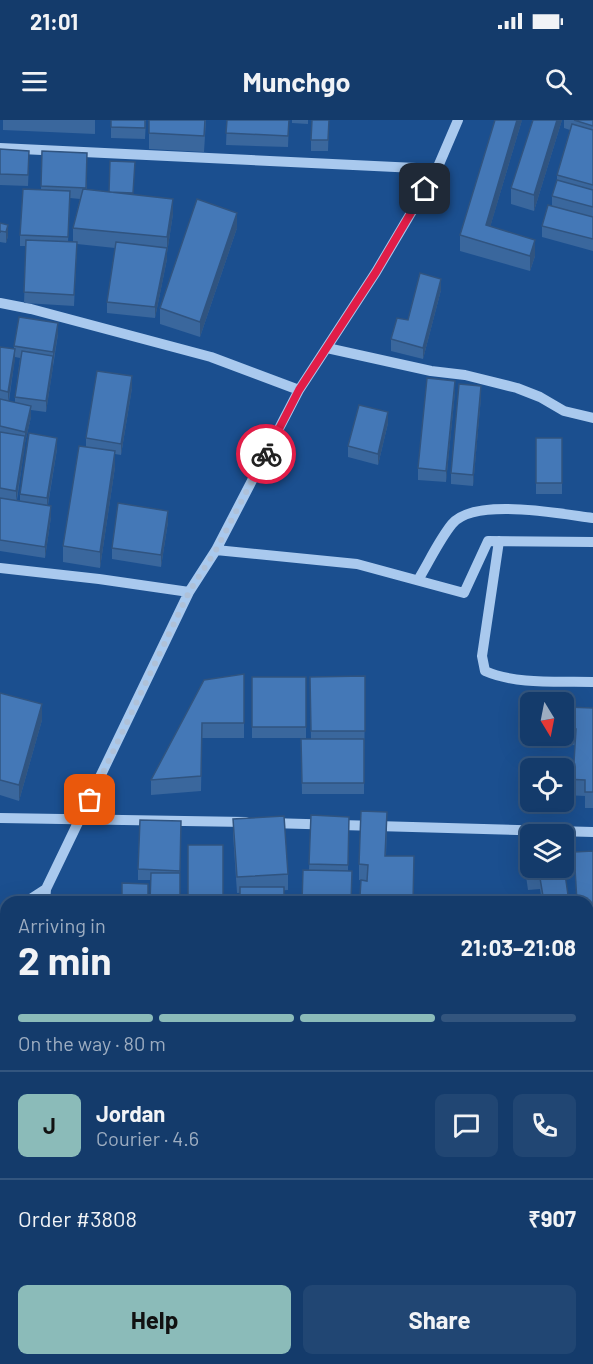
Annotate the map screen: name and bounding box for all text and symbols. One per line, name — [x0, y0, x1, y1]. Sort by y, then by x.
text: 21:01 — [30, 8, 78, 34]
icon: menu — [18, 65, 51, 98]
text: Munchgo — [242, 65, 351, 97]
icon: search — [542, 65, 575, 98]
pin — [399, 163, 450, 214]
icon: home — [408, 172, 441, 205]
courier — [236, 424, 296, 484]
icon: bike — [250, 438, 283, 471]
north arrow — [520, 692, 574, 746]
map controls — [520, 692, 574, 878]
button: locate — [520, 758, 574, 812]
pin — [64, 774, 115, 825]
icon: bag — [73, 783, 106, 816]
button: layers — [520, 824, 574, 878]
text: Arriving in — [18, 913, 106, 937]
text: 21:03–21:08 — [461, 934, 576, 960]
text: 2 min — [18, 936, 111, 983]
text: On the way · 80 m — [18, 1031, 166, 1055]
button: chat — [435, 1094, 498, 1157]
button: phone — [513, 1094, 576, 1157]
text: Jordan — [96, 1100, 165, 1126]
text: J — [43, 1112, 56, 1138]
text: Courier · 4.6 — [96, 1126, 199, 1150]
text: Order #3808 — [18, 1205, 137, 1231]
text: ₹907 — [528, 1205, 576, 1231]
button: Help — [18, 1285, 291, 1354]
button: Share — [303, 1285, 576, 1354]

